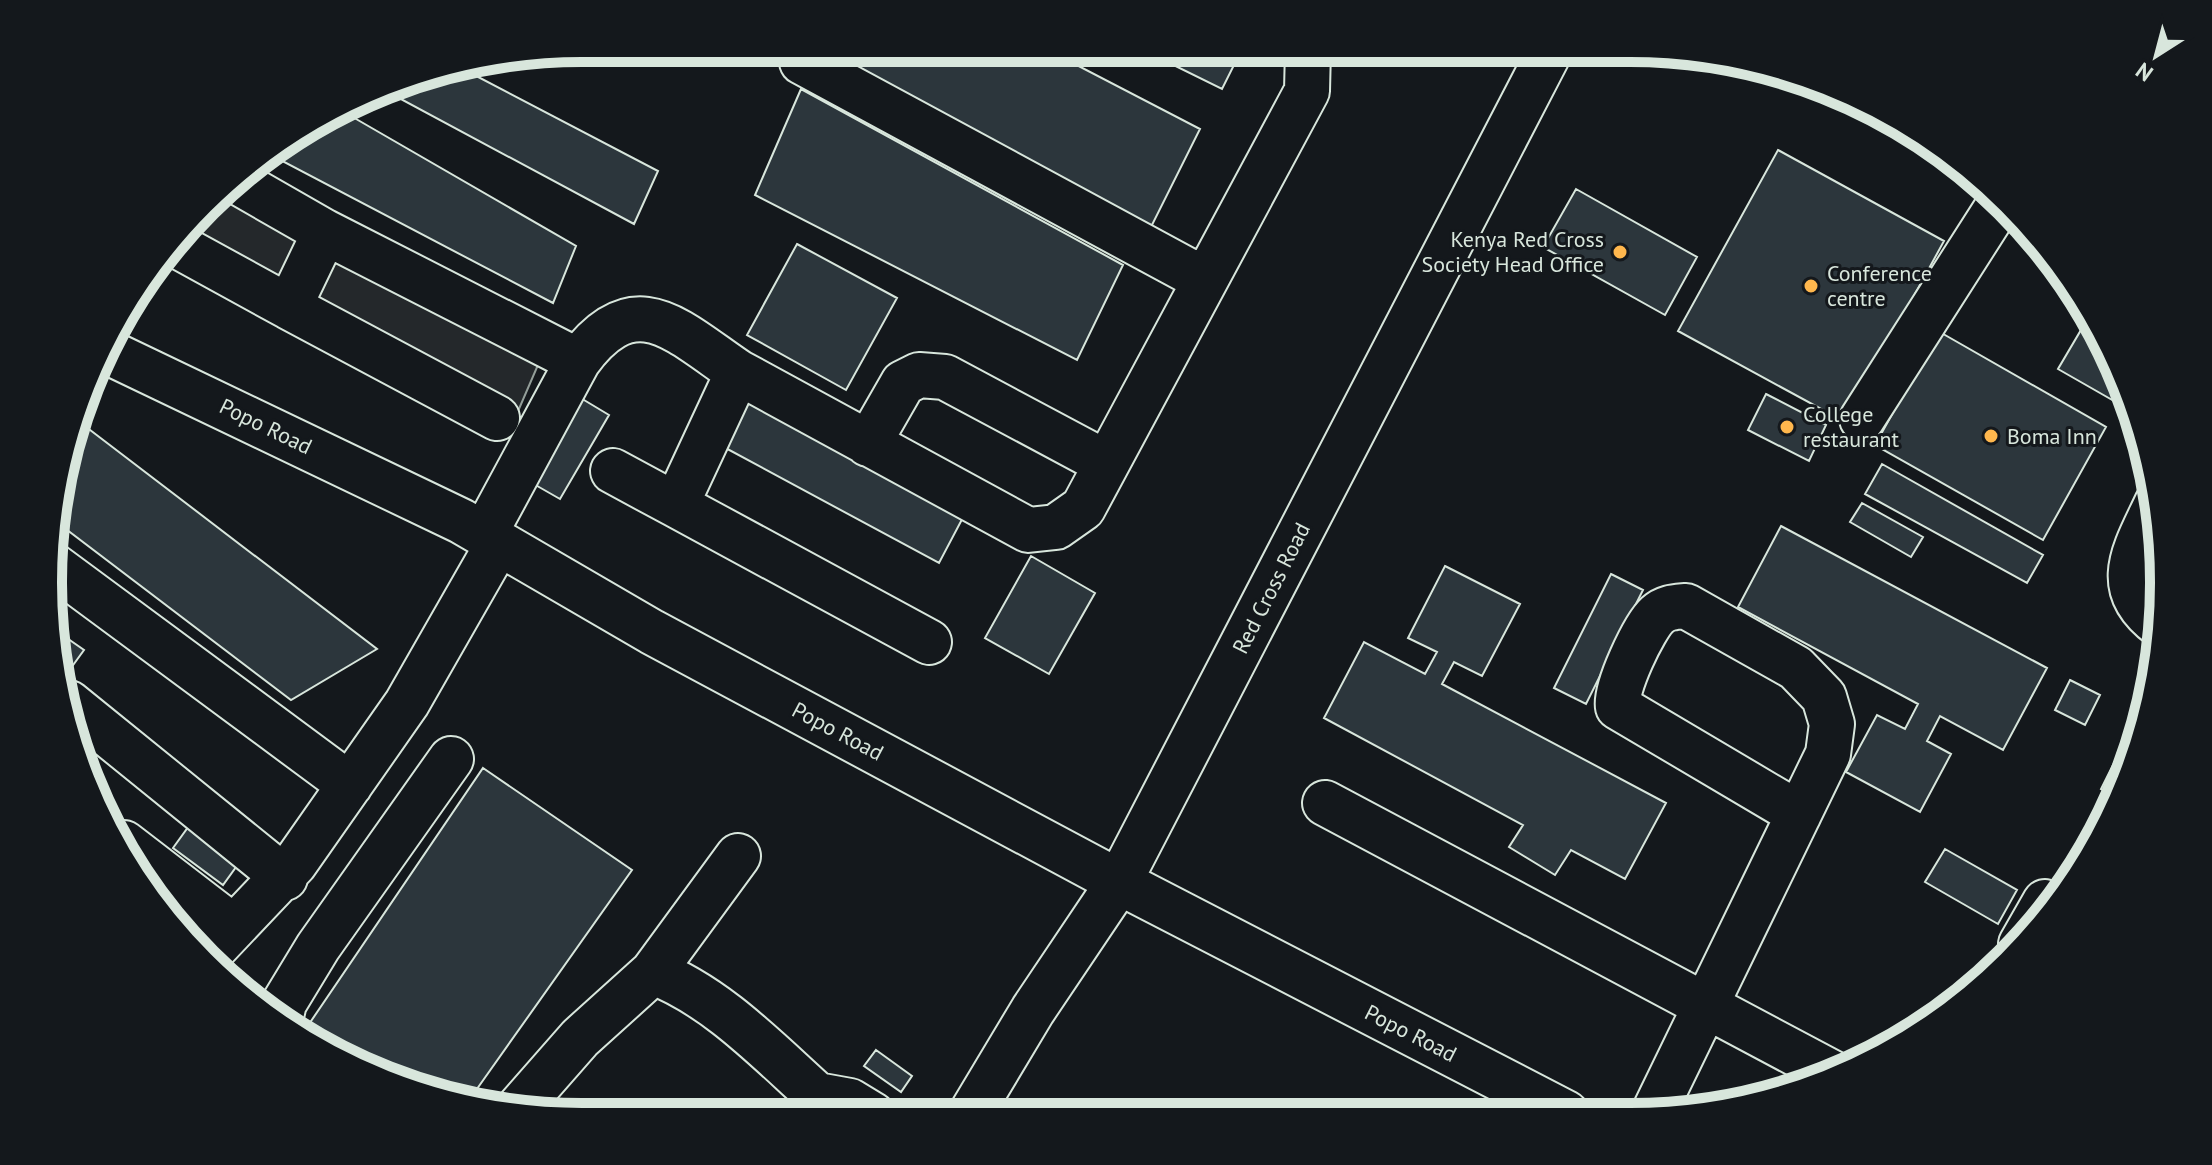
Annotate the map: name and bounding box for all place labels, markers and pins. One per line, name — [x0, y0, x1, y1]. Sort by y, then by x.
place label: Kenya Red Cross Society Head Office — [1422, 225, 1604, 278]
marker: Kenya Red Cross Society Head Office — [1611, 243, 1629, 261]
place label: Conference centre — [1827, 259, 1932, 312]
marker: Conference centre — [1802, 277, 1820, 295]
place label: College restaurant — [1803, 400, 1900, 453]
marker: College restaurant — [1778, 418, 1796, 436]
place label: Boma Inn — [2007, 422, 2097, 450]
marker: Boma Inn — [1982, 427, 2000, 445]

